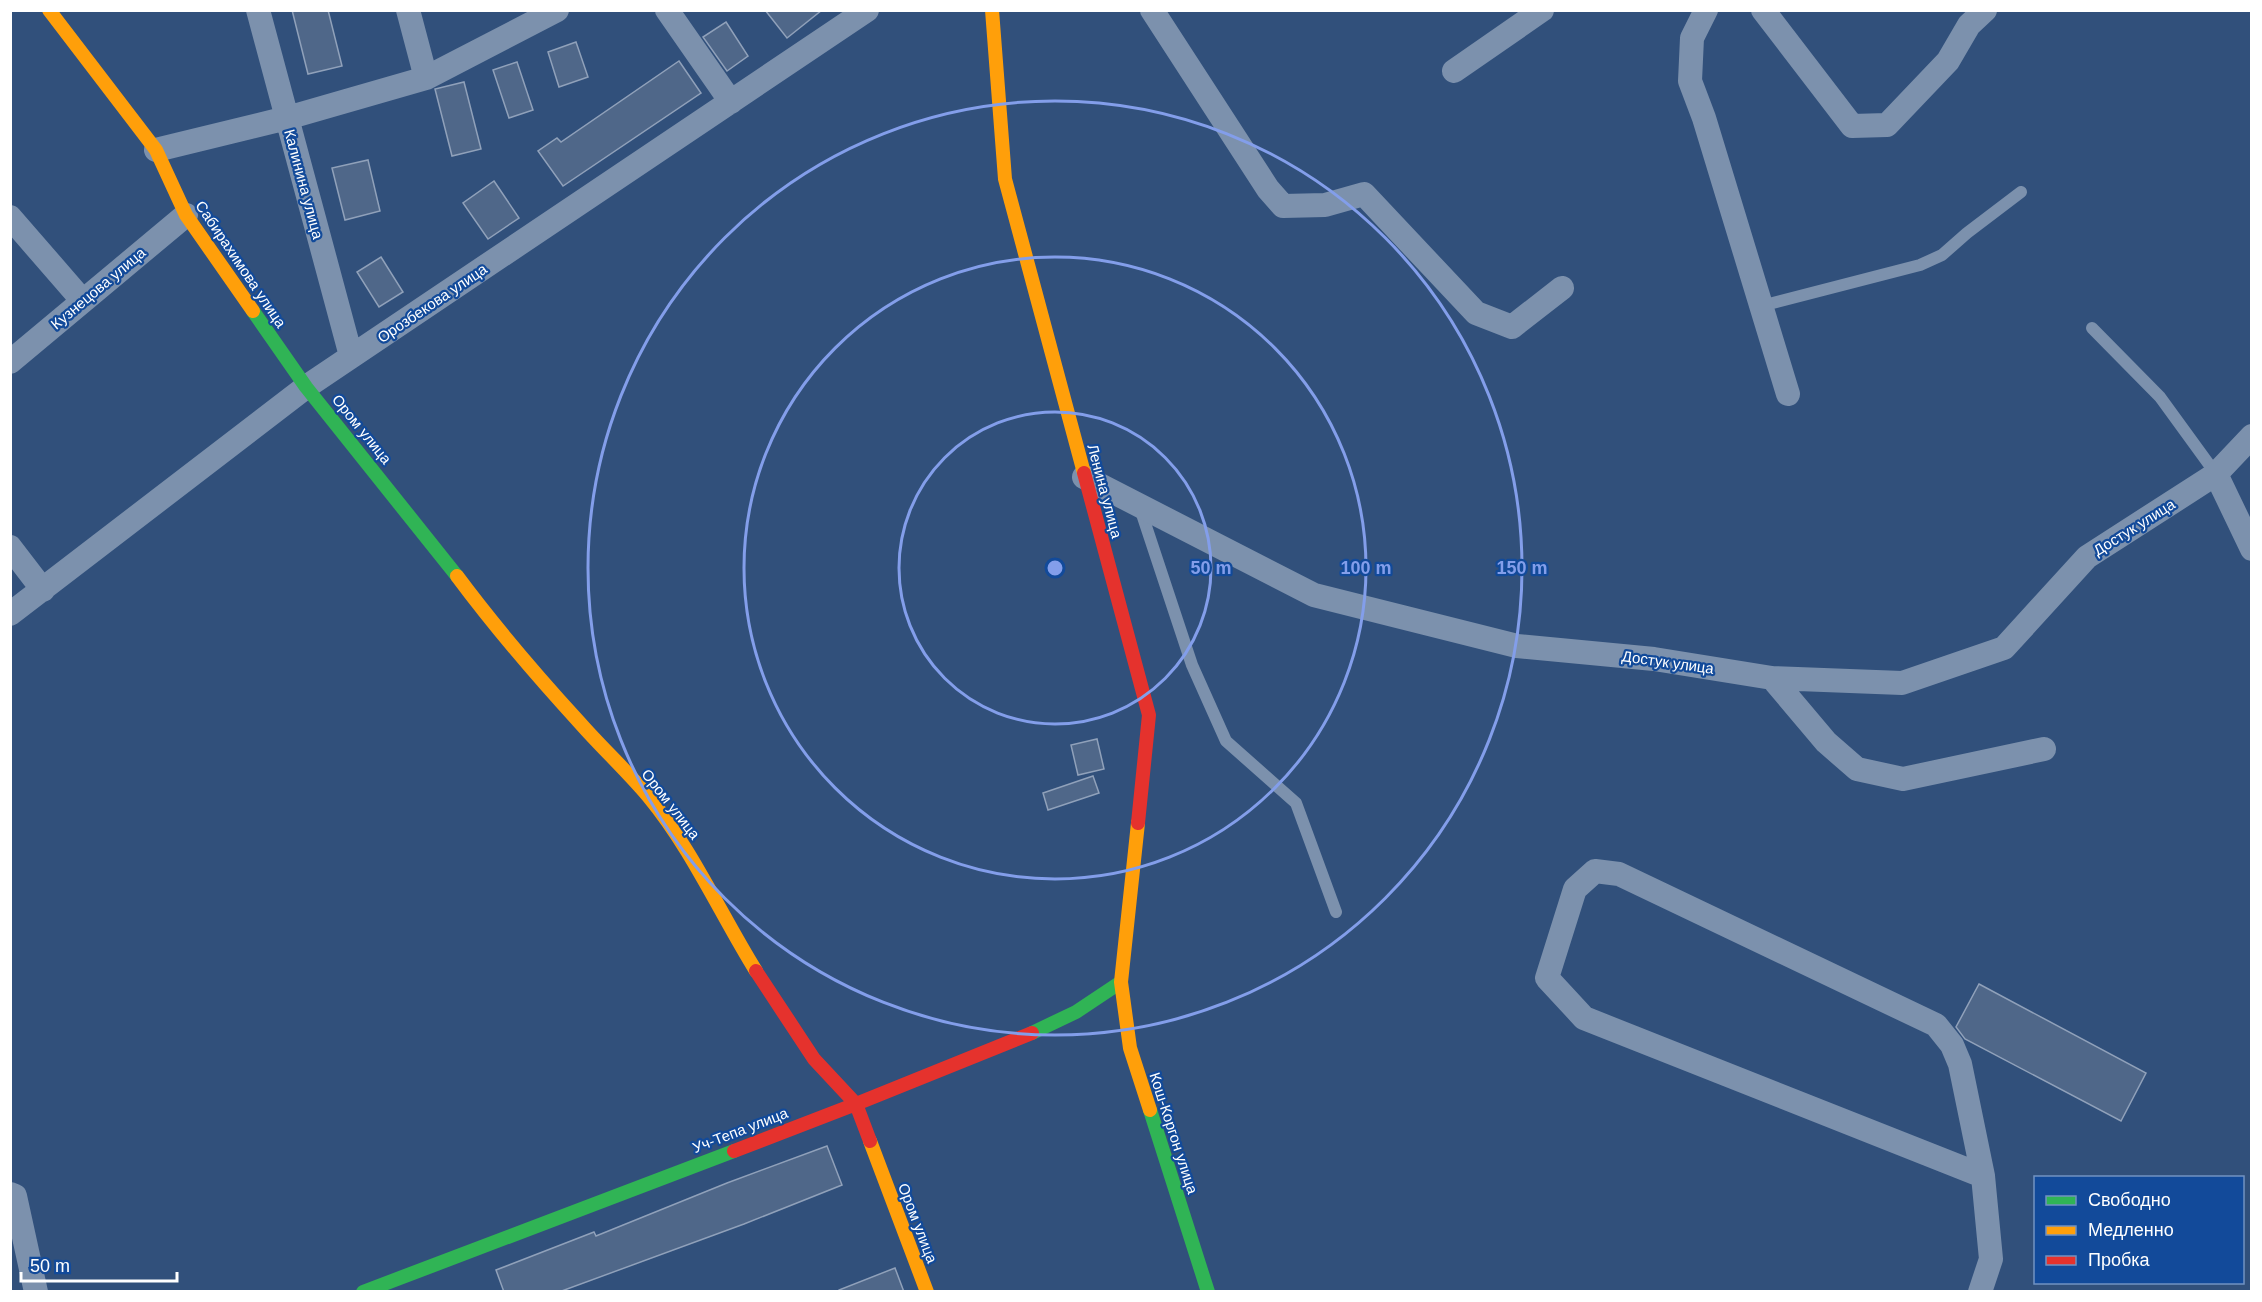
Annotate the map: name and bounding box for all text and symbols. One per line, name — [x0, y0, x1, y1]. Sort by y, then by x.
street label: Калинина улица — [281, 127, 327, 241]
street label: Сабирахимова улица — [192, 197, 290, 331]
street label: Кузнецова улица — [47, 243, 149, 332]
street label: Орозбекова улица — [374, 260, 490, 346]
street label: Ором улица — [329, 391, 395, 468]
street label: Ленина улица — [1084, 442, 1126, 541]
street label: Достук улица — [2090, 495, 2178, 559]
centre of rings — [1045, 558, 1065, 578]
text: 50 m — [1190, 558, 1232, 578]
text: 100 m — [1340, 558, 1392, 578]
text: 150 m — [1496, 558, 1548, 578]
street label: Достук улица — [1621, 647, 1716, 677]
street label: Ором улица — [638, 766, 704, 843]
street label: Кош-Коргон улица — [1146, 1070, 1202, 1197]
street label: Уч-Тепа улица — [690, 1104, 791, 1156]
legend — [2034, 1176, 2244, 1284]
street label: Ором улица — [895, 1181, 941, 1266]
text: Свободно — [2088, 1190, 2171, 1210]
text: Медленно — [2088, 1220, 2174, 1240]
scale bar — [21, 1245, 177, 1283]
text: Пробка — [2088, 1250, 2151, 1270]
text: 50 m — [30, 1256, 70, 1276]

